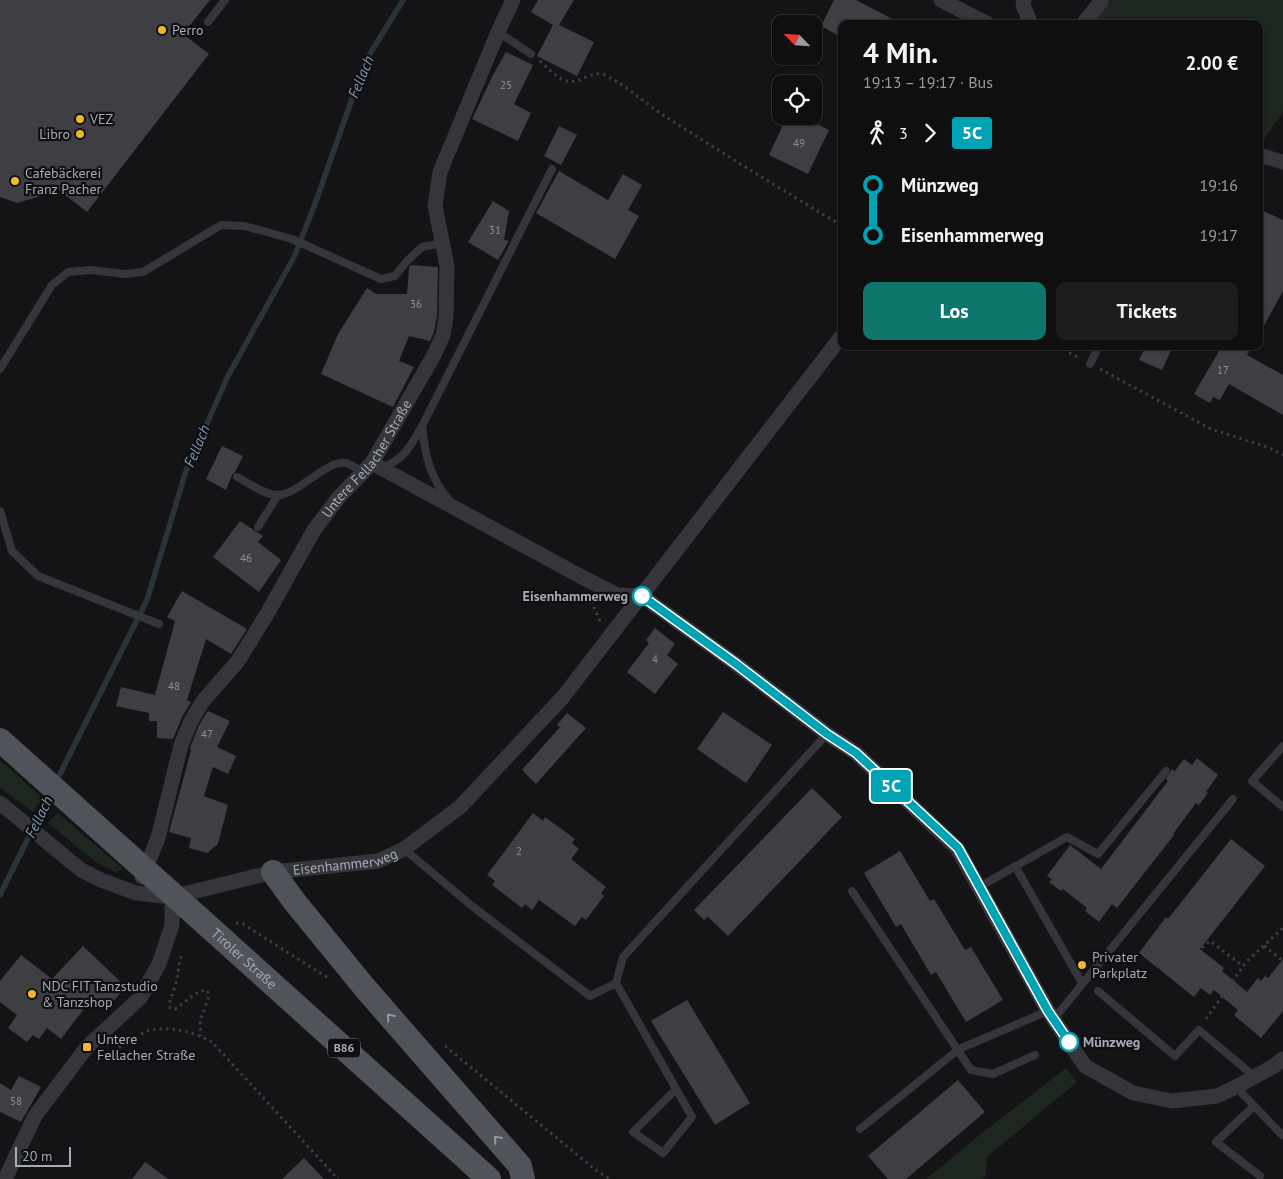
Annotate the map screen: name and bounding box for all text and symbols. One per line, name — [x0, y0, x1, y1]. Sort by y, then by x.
north arrow — [772, 15, 822, 65]
map controls — [772, 15, 822, 125]
place label: Perro — [172, 21, 203, 39]
marker: Perro — [156, 24, 168, 36]
text: 4 Min. — [863, 34, 938, 71]
text: 2.00 € — [1185, 51, 1238, 75]
water label: Fellach — [343, 53, 378, 101]
text: 19:13 – 19:17 · Bus — [863, 72, 993, 92]
button: locate — [772, 75, 822, 125]
house number: 25 — [500, 78, 512, 92]
place label: VEZ — [89, 110, 113, 128]
marker: VEZ — [74, 113, 86, 125]
icon: walk — [863, 119, 891, 147]
icon: forward — [916, 119, 944, 147]
text: 5C — [962, 121, 982, 144]
text: 3 — [899, 123, 908, 143]
place label: Libro — [39, 125, 70, 143]
marker: Libro — [74, 128, 86, 140]
house number: 49 — [793, 136, 805, 150]
place label: Cafebäckerei Franz Pacher — [25, 164, 102, 198]
text: Münzweg — [901, 173, 979, 197]
marker: Cafebäckerei Franz Pacher — [9, 175, 21, 187]
text: 19:16 — [1200, 175, 1238, 195]
house number: 31 — [489, 223, 501, 237]
text: Eisenhammerweg — [901, 223, 1044, 247]
text: 19:17 — [1200, 225, 1238, 245]
button: Los — [863, 282, 1046, 340]
button: Tickets — [1056, 282, 1238, 340]
house number: 36 — [410, 297, 422, 311]
house number: 17 — [1217, 363, 1229, 377]
street label: Untere Fellacher Straße — [318, 396, 415, 521]
water label: Fellach — [179, 422, 214, 470]
house number: 46 — [240, 551, 252, 565]
marker: Eisenhammerweg — [632, 586, 652, 606]
place label: Eisenhammerweg — [523, 587, 628, 605]
house number: 4 — [652, 652, 658, 666]
house number: 48 — [168, 679, 180, 693]
house number: 47 — [201, 727, 213, 741]
line badge: 5C — [868, 770, 914, 802]
text: 5C — [881, 774, 901, 797]
water label: Fellach — [20, 793, 57, 841]
street label: Eisenhammerweg — [292, 844, 400, 879]
house number: 2 — [516, 844, 522, 858]
street label: Tiroler Straße — [207, 924, 281, 993]
place label: Privater Parkplatz — [1092, 948, 1147, 982]
marker: Privater Parkplatz — [1076, 959, 1088, 971]
place label: NDC FIT Tanzstudio & Tanzshop — [42, 977, 158, 1011]
marker: NDC FIT Tanzstudio & Tanzshop — [26, 988, 38, 1000]
one-way arrow — [387, 1013, 396, 1022]
place label: Untere Fellacher Straße — [97, 1030, 195, 1064]
marker: Münzweg — [1059, 1032, 1079, 1052]
place label: Münzweg — [1083, 1033, 1140, 1051]
road number: B86 — [328, 1038, 360, 1058]
marker: Untere Fellacher Straße — [81, 1041, 93, 1053]
house number: 58 — [10, 1094, 22, 1108]
one-way arrow — [493, 1136, 502, 1145]
scale bar — [15, 1144, 71, 1167]
text: 20 m — [22, 1147, 52, 1165]

